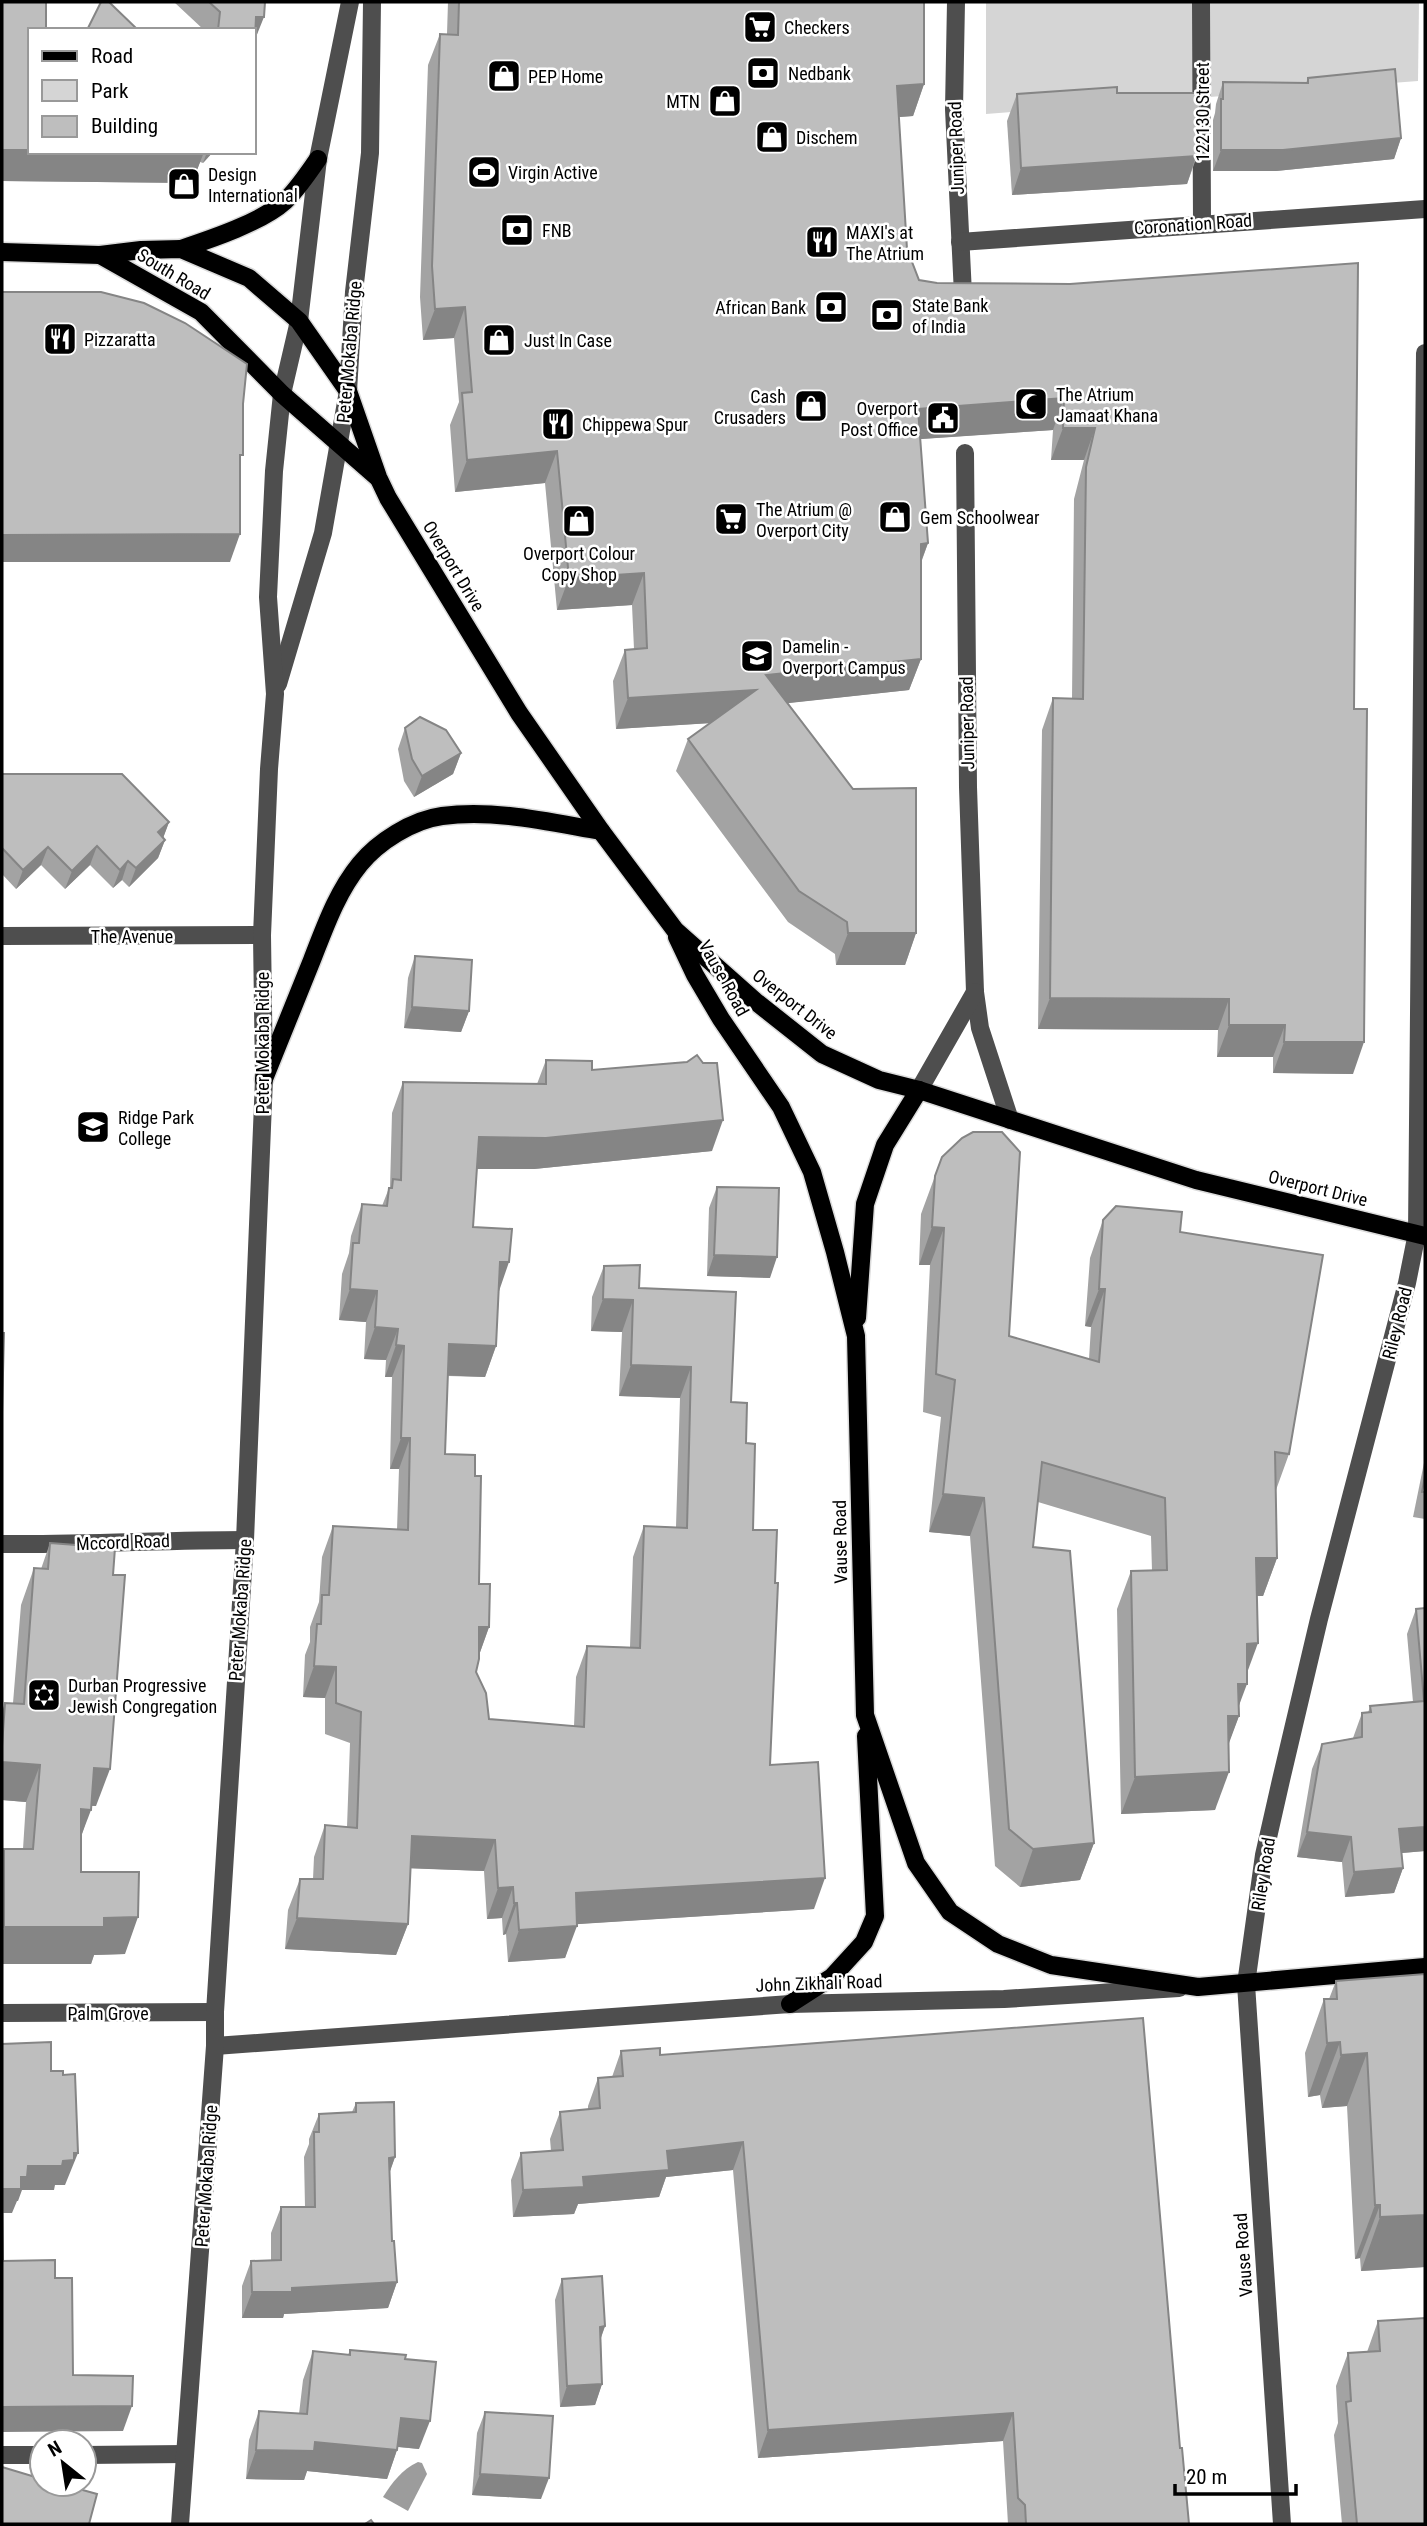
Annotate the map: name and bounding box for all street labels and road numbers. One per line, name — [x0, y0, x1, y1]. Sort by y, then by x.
street label: 122130 Street — [1192, 62, 1213, 162]
street label: Juniper Road — [944, 101, 968, 195]
street label: Coronation Road — [1133, 209, 1253, 239]
street label: South Road — [134, 244, 214, 304]
street label: Peter Mokaba Ridge — [332, 280, 366, 424]
street label: Overport Drive — [419, 517, 489, 615]
street label: Juniper Road — [956, 676, 978, 770]
street label: The Avenue — [91, 926, 173, 947]
street label: Vause Road — [694, 936, 754, 1020]
street label: Overport Drive — [749, 964, 841, 1044]
street label: Peter Mokaba Ridge — [252, 972, 273, 1114]
street label: Overport Drive — [1266, 1166, 1370, 1210]
street label: Riley Road — [1378, 1285, 1416, 1361]
street label: Vause Road — [829, 1500, 851, 1584]
street label: Mccord Road — [76, 1530, 170, 1554]
street label: Peter Mokaba Ridge — [225, 1538, 255, 1682]
street label: Riley Road — [1247, 1836, 1279, 1912]
street label: John Zikhali Road — [755, 1970, 883, 1996]
street label: Palm Grove — [67, 2003, 149, 2024]
street label: Peter Mokaba Ridge — [191, 2104, 221, 2248]
street label: Vause Road — [1230, 2212, 1256, 2298]

